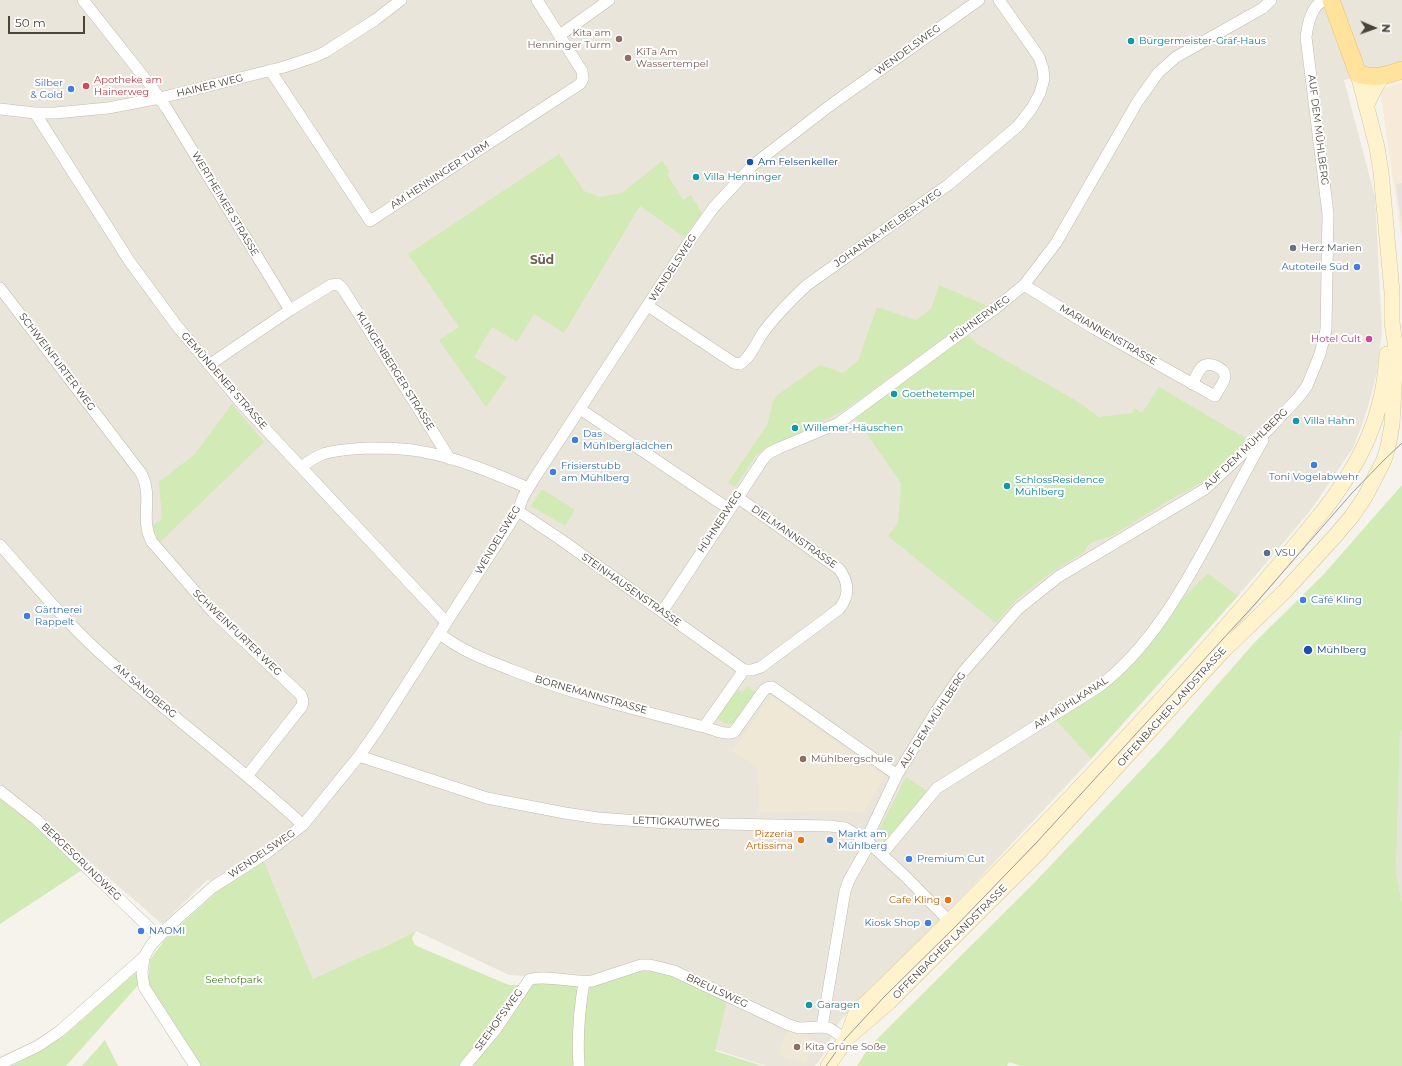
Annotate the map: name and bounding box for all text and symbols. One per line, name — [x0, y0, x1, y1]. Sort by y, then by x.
scale bar — [10, 8, 87, 34]
north arrow — [1354, 8, 1394, 48]
text: 50 m — [15, 15, 46, 30]
street label: WENDELSWEG — [873, 22, 943, 78]
text: N — [1379, 24, 1393, 33]
place label: Kita am Henninger Turm — [527, 27, 611, 50]
marker: Kita am Henninger Turm — [614, 34, 624, 44]
place label: Bürgermeister-Gräf-Haus — [1139, 35, 1266, 47]
marker: Bürgermeister-Gräf-Haus — [1126, 36, 1136, 46]
place label: KiTa Am Wassertempel — [636, 46, 708, 70]
marker: KiTa Am Wassertempel — [623, 53, 633, 63]
street label: HAINER WEG — [175, 72, 245, 100]
place label: Apotheke am Hainerweg — [94, 74, 162, 98]
street label: AUF DEM MÜHLBERG — [1305, 74, 1331, 186]
place label: Silber & Gold — [30, 77, 63, 100]
marker: Apotheke am Hainerweg — [81, 81, 91, 91]
marker: Silber & Gold — [66, 84, 76, 94]
street label: AM HENNINGER TURM — [388, 138, 492, 212]
street label: WERTHEIMER STRASSE — [189, 150, 261, 258]
place label: Am Felsenkeller — [758, 156, 838, 168]
marker: Am Felsenkeller — [745, 157, 755, 167]
place label: Villa Henninger — [704, 171, 781, 183]
marker: Villa Henninger — [691, 172, 701, 182]
street label: JOHANNA-MELBER-WEG — [832, 186, 944, 270]
street label: WENDELSWEG — [647, 232, 699, 304]
place label: Herz Marien — [1301, 242, 1362, 254]
marker: Herz Marien — [1288, 243, 1298, 253]
district label: Süd — [530, 253, 554, 267]
place label: Autoteile Süd — [1281, 261, 1349, 273]
marker: Autoteile Süd — [1352, 262, 1362, 272]
street label: HÜHNERWEG — [948, 293, 1012, 345]
street label: MARIANNENSTRASSE — [1057, 302, 1159, 368]
street label: KLINGENBERGER STRASSE — [353, 309, 437, 433]
street label: SCHWEINFURTER WEG — [16, 311, 98, 413]
street label: GEMÜNDENER STRASSE — [179, 330, 269, 432]
place label: Hotel Cult — [1311, 333, 1361, 345]
marker: Hotel Cult — [1364, 334, 1374, 344]
place label: Goethetempel — [902, 388, 975, 400]
marker: Goethetempel — [889, 389, 899, 399]
street label: AUF DEM MÜHLBERG — [1202, 406, 1290, 492]
place label: Villa Hahn — [1304, 415, 1355, 427]
marker: Villa Hahn — [1291, 416, 1301, 426]
place label: Willemer-Häuschen — [803, 422, 903, 434]
marker: Willemer-Häuschen — [790, 423, 800, 433]
place label: Das Mühlberglädchen — [583, 428, 673, 452]
marker: Das Mühlberglädchen — [570, 435, 580, 445]
place label: Frisierstubb am Mühlberg — [561, 460, 629, 484]
marker: Toni Vogelabwehr — [1309, 460, 1319, 470]
marker: Frisierstubb am Mühlberg — [548, 467, 558, 477]
place label: Toni Vogelabwehr — [1269, 471, 1359, 483]
place label: SchlossResidence Mühlberg — [1015, 474, 1104, 498]
marker: SchlossResidence Mühlberg — [1002, 481, 1012, 491]
street label: HÜHNERWEG — [695, 489, 745, 555]
street label: WENDELSWEG — [473, 503, 523, 577]
street label: DIELMANNSTRASSE — [749, 503, 839, 571]
place label: VSU — [1275, 547, 1296, 559]
marker: VSU — [1262, 548, 1272, 558]
street label: STEINHAUSENSTRASSE — [579, 551, 683, 629]
street label: SCHWEINFURTER WEG — [190, 587, 284, 679]
place label: Café Kling — [1311, 594, 1362, 606]
marker: Café Kling — [1298, 595, 1308, 605]
place label: Gärtnerei Rappelt — [35, 604, 82, 628]
marker: Gärtnerei Rappelt — [22, 611, 32, 621]
marker: Mühlberg — [1302, 644, 1314, 656]
place label: Mühlberg — [1317, 644, 1366, 656]
street label: OFFENBACHER LANDSTRASSE — [1115, 645, 1229, 769]
street label: AM SANDBERG — [111, 661, 179, 721]
street label: AUF DEM MÜHLBERG — [898, 670, 968, 770]
street label: BORNEMANNSTRASSE — [534, 673, 648, 717]
street label: AM MÜHLKANAL — [1032, 675, 1110, 731]
place label: Mühlbergschule — [811, 753, 893, 765]
marker: Mühlbergschule — [798, 754, 808, 764]
street label: LETTIGKAUTWEG — [632, 814, 720, 830]
street label: BERGESGRUNDWEG — [39, 821, 123, 903]
street label: WENDELSWEG — [226, 827, 298, 881]
place label: Pizzeria Artissima — [746, 828, 793, 852]
place label: Markt am Mühlberg — [838, 828, 887, 852]
marker: Pizzeria Artissima — [796, 835, 806, 845]
marker: Markt am Mühlberg — [825, 835, 835, 845]
place label: Premium Cut — [917, 853, 985, 865]
marker: Premium Cut — [904, 854, 914, 864]
street label: OFFENBACHER LANDSTRASSE — [890, 882, 1010, 1002]
place label: Cafe Kling — [889, 894, 940, 906]
marker: Cafe Kling — [943, 895, 953, 905]
place label: Kiosk Shop — [864, 917, 920, 929]
marker: Kiosk Shop — [923, 918, 933, 928]
place label: NAOMI — [149, 925, 185, 937]
marker: NAOMI — [136, 926, 146, 936]
street label: BREULSWEG — [684, 971, 750, 1011]
park label: Seehofpark — [205, 974, 263, 986]
street label: SEEHOFSWEG — [472, 987, 526, 1053]
place label: Garagen — [817, 999, 860, 1011]
marker: Garagen — [804, 1000, 814, 1010]
place label: Kita Grüne Soße — [805, 1041, 886, 1053]
marker: Kita Grüne Soße — [792, 1042, 802, 1052]

